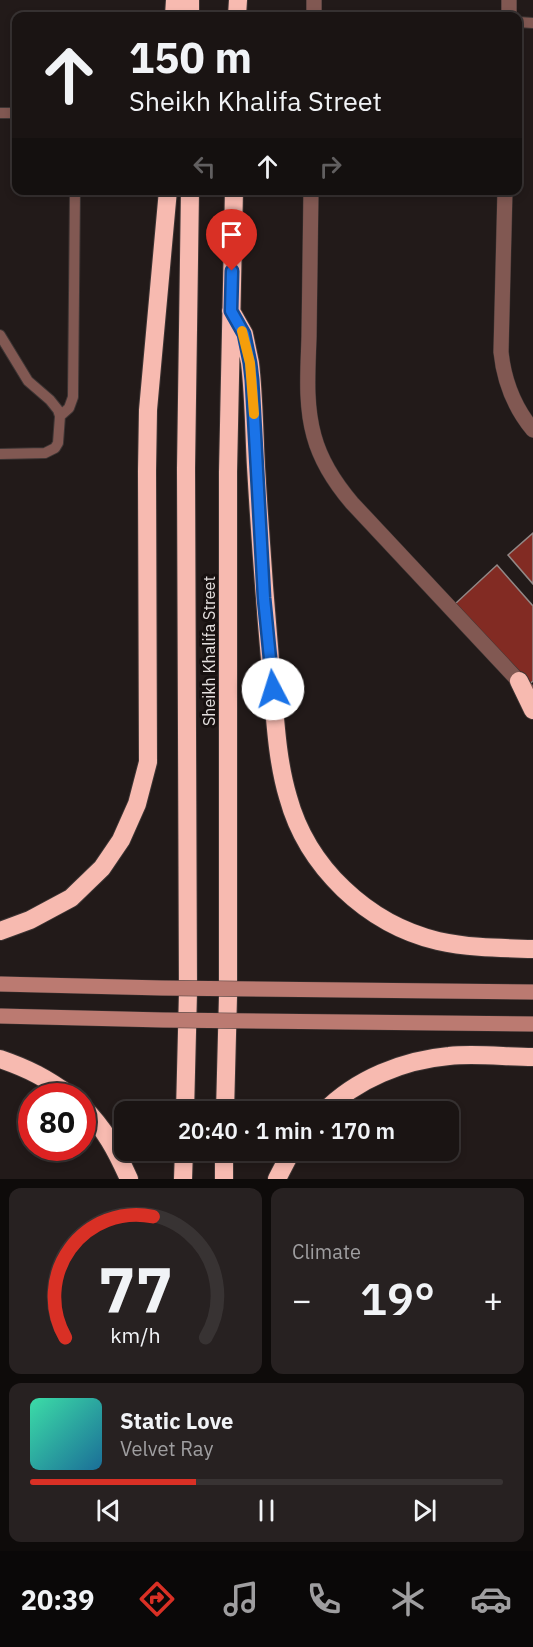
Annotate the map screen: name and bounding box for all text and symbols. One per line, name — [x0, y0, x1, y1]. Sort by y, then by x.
text: 150 m — [129, 30, 252, 85]
icon: ahead — [30, 36, 108, 114]
text: Sheikh Khalifa Street — [129, 83, 382, 118]
icon: left — [188, 150, 221, 183]
icon: ahead — [251, 150, 284, 183]
icon: right — [314, 150, 347, 183]
pin — [206, 209, 257, 271]
icon: arrive — [215, 218, 248, 251]
street label: Sheikh Khalifa Street — [199, 576, 219, 726]
position arrow — [241, 657, 305, 721]
speed limit sign: 80 — [18, 1083, 96, 1161]
text: 20:40 · 1 min · 170 m — [178, 1116, 395, 1145]
text: Climate — [292, 1238, 361, 1265]
text: 77 — [98, 1248, 173, 1329]
text: 19° — [360, 1269, 435, 1327]
text: − — [292, 1278, 312, 1321]
text: + — [483, 1278, 503, 1321]
text: km/h — [110, 1321, 161, 1349]
text: Static Love — [120, 1406, 233, 1435]
text: Velvet Ray — [120, 1435, 213, 1462]
icon: previous — [92, 1494, 125, 1527]
icon: pause — [250, 1494, 283, 1527]
icon: next — [408, 1494, 441, 1527]
icon: directions — [136, 1578, 178, 1620]
icon: music — [220, 1578, 262, 1620]
icon: phone — [303, 1578, 345, 1620]
icon: climate — [387, 1578, 429, 1620]
icon: car — [470, 1578, 512, 1620]
text: 20:39 — [21, 1582, 94, 1617]

